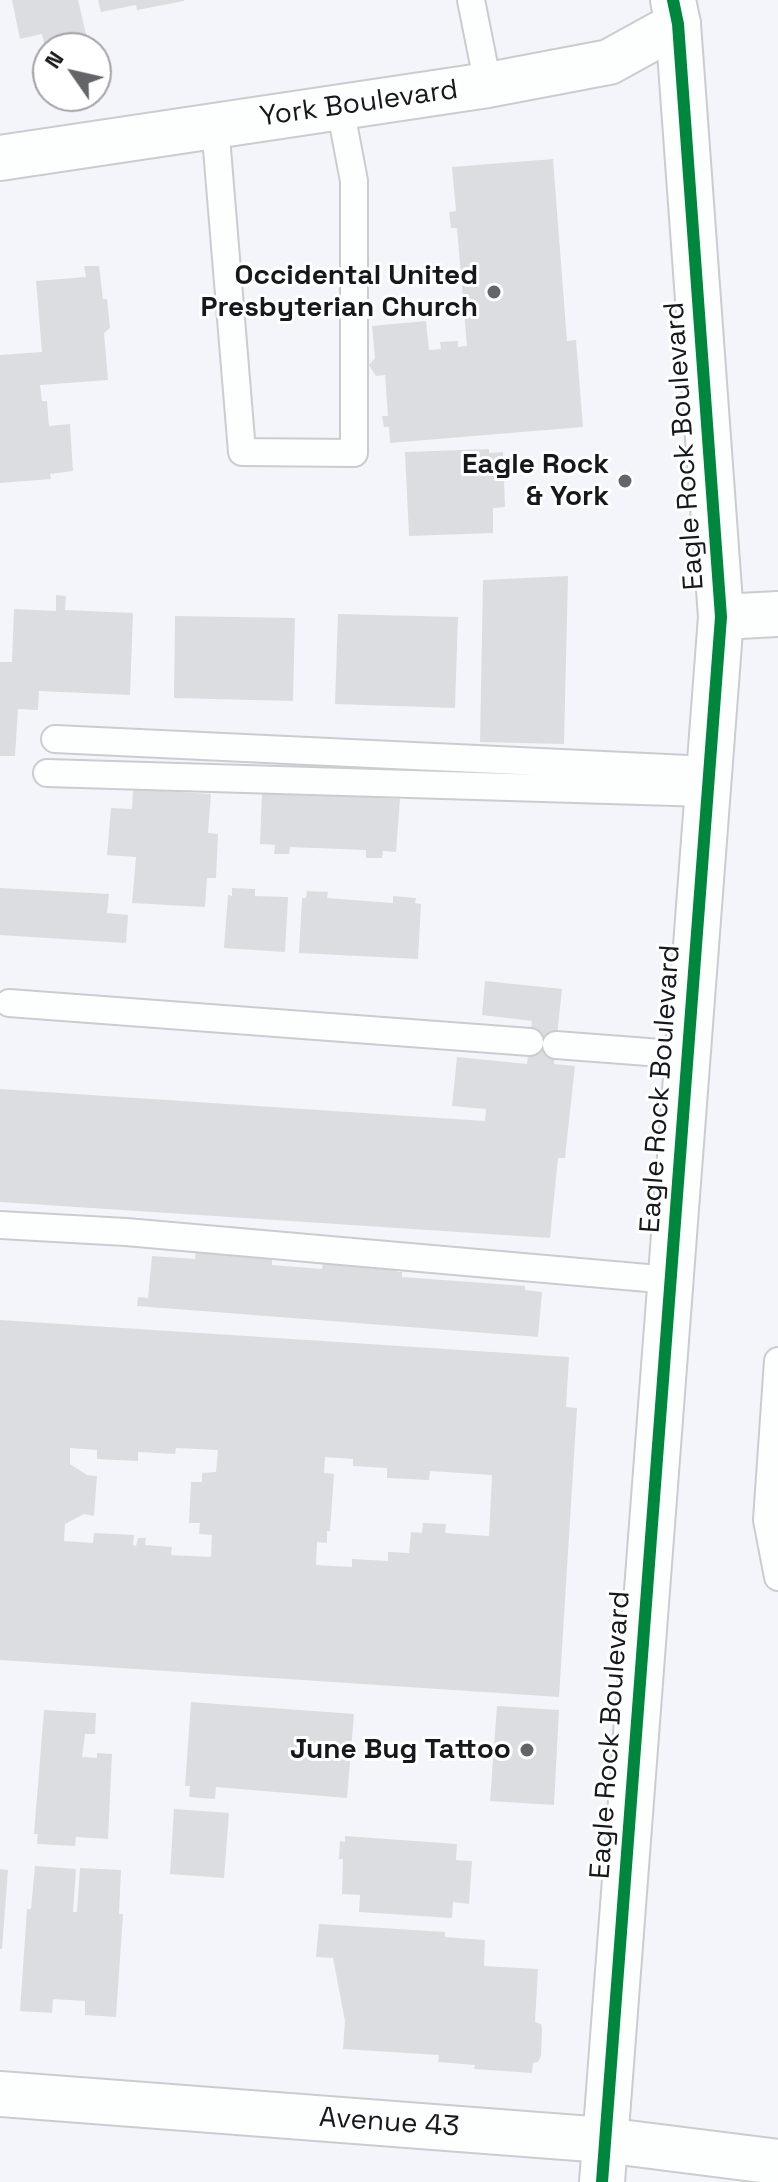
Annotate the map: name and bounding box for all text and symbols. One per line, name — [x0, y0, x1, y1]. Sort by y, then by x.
north arrow — [32, 32, 112, 112]
text: N — [38, 46, 69, 74]
street label: York Boulevard — [258, 73, 460, 135]
place label: Occidental United Presbyterian Church — [201, 259, 478, 325]
marker: Occidental United Presbyterian Church — [485, 283, 503, 301]
street label: Eagle Rock Boulevard — [658, 301, 712, 591]
place label: Eagle Rock & York — [462, 448, 609, 514]
marker: Eagle Rock & York — [616, 472, 634, 490]
street label: Eagle Rock Boulevard — [634, 944, 688, 1234]
street label: Eagle Rock Boulevard — [584, 1590, 638, 1880]
place label: June Bug Tattoo — [290, 1733, 511, 1767]
marker: June Bug Tattoo — [518, 1741, 536, 1759]
street label: Avenue 43 — [318, 2101, 460, 2145]

